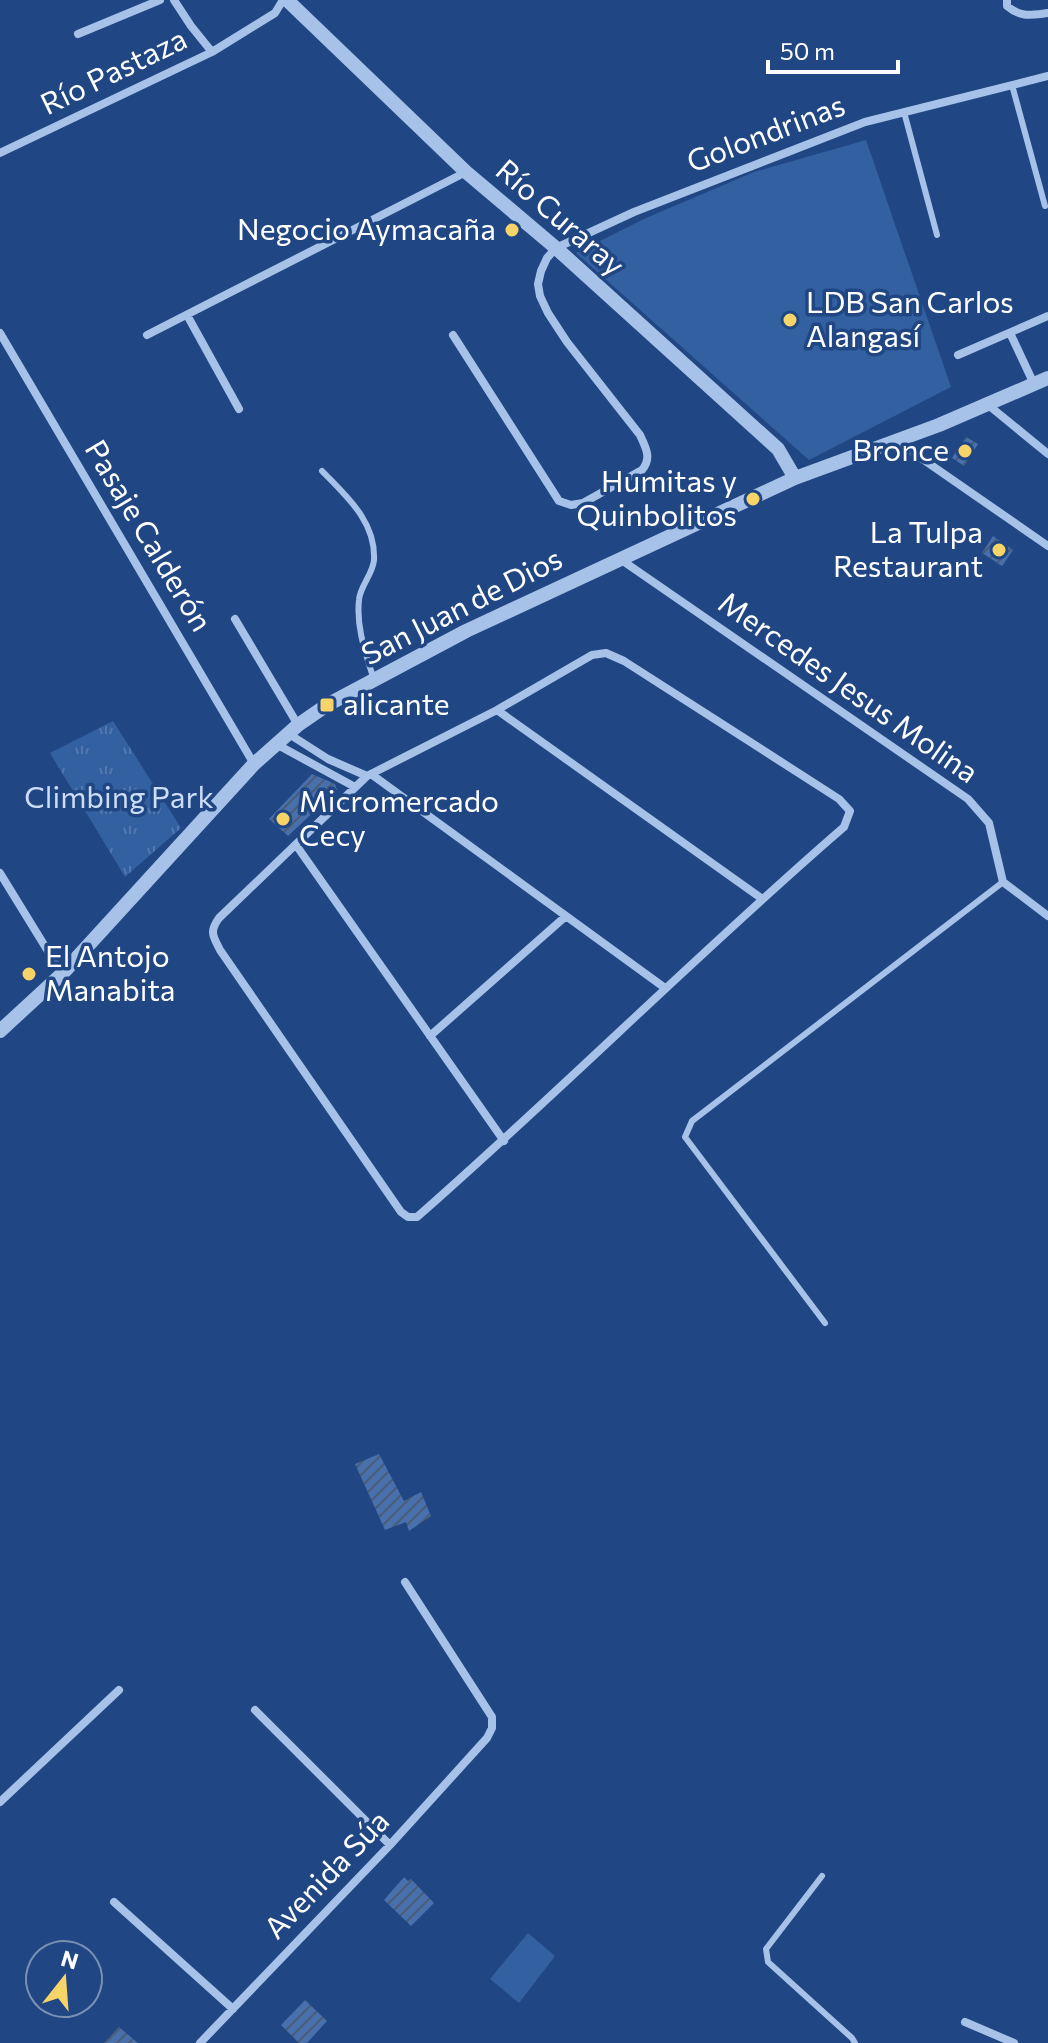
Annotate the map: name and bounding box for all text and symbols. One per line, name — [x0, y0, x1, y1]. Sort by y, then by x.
street label: Río Pastaza — [34, 18, 192, 121]
scale bar — [768, 24, 898, 74]
text: 50 m — [780, 36, 835, 65]
street label: Golondrinas — [681, 85, 849, 179]
street label: Río Curaray — [490, 150, 634, 282]
place label: Negocio Aymacaña — [237, 209, 496, 246]
marker: Negocio Aymacaña — [503, 221, 521, 239]
place label: LDB San Carlos Alangasí — [806, 282, 1014, 353]
marker: LDB San Carlos Alangasí — [781, 311, 799, 329]
place label: Bronce — [852, 430, 949, 467]
street label: Pasaje Calderón — [78, 432, 222, 637]
marker: Bronce — [956, 442, 974, 460]
place label: Humitas y Quinbolitos — [576, 461, 737, 532]
marker: Humitas y Quinbolitos — [744, 490, 762, 508]
place label: La Tulpa Restaurant — [833, 512, 983, 583]
street label: San Juan de Dios — [354, 538, 567, 671]
marker: La Tulpa Restaurant — [990, 541, 1008, 559]
street label: Mercedes Jesus Molina — [713, 582, 986, 790]
place label: alicante — [343, 684, 450, 721]
marker: alicante — [318, 696, 336, 714]
park label: Climbing Park — [24, 777, 214, 814]
place label: Micromercado Cecy — [299, 781, 499, 852]
marker: Micromercado Cecy — [274, 810, 292, 828]
place label: El Antojo Manabita — [45, 936, 175, 1007]
marker: El Antojo Manabita — [20, 965, 38, 983]
street label: Avenida Súa — [255, 1801, 395, 1945]
north arrow — [24, 1939, 104, 2019]
text: N — [58, 1944, 82, 1975]

